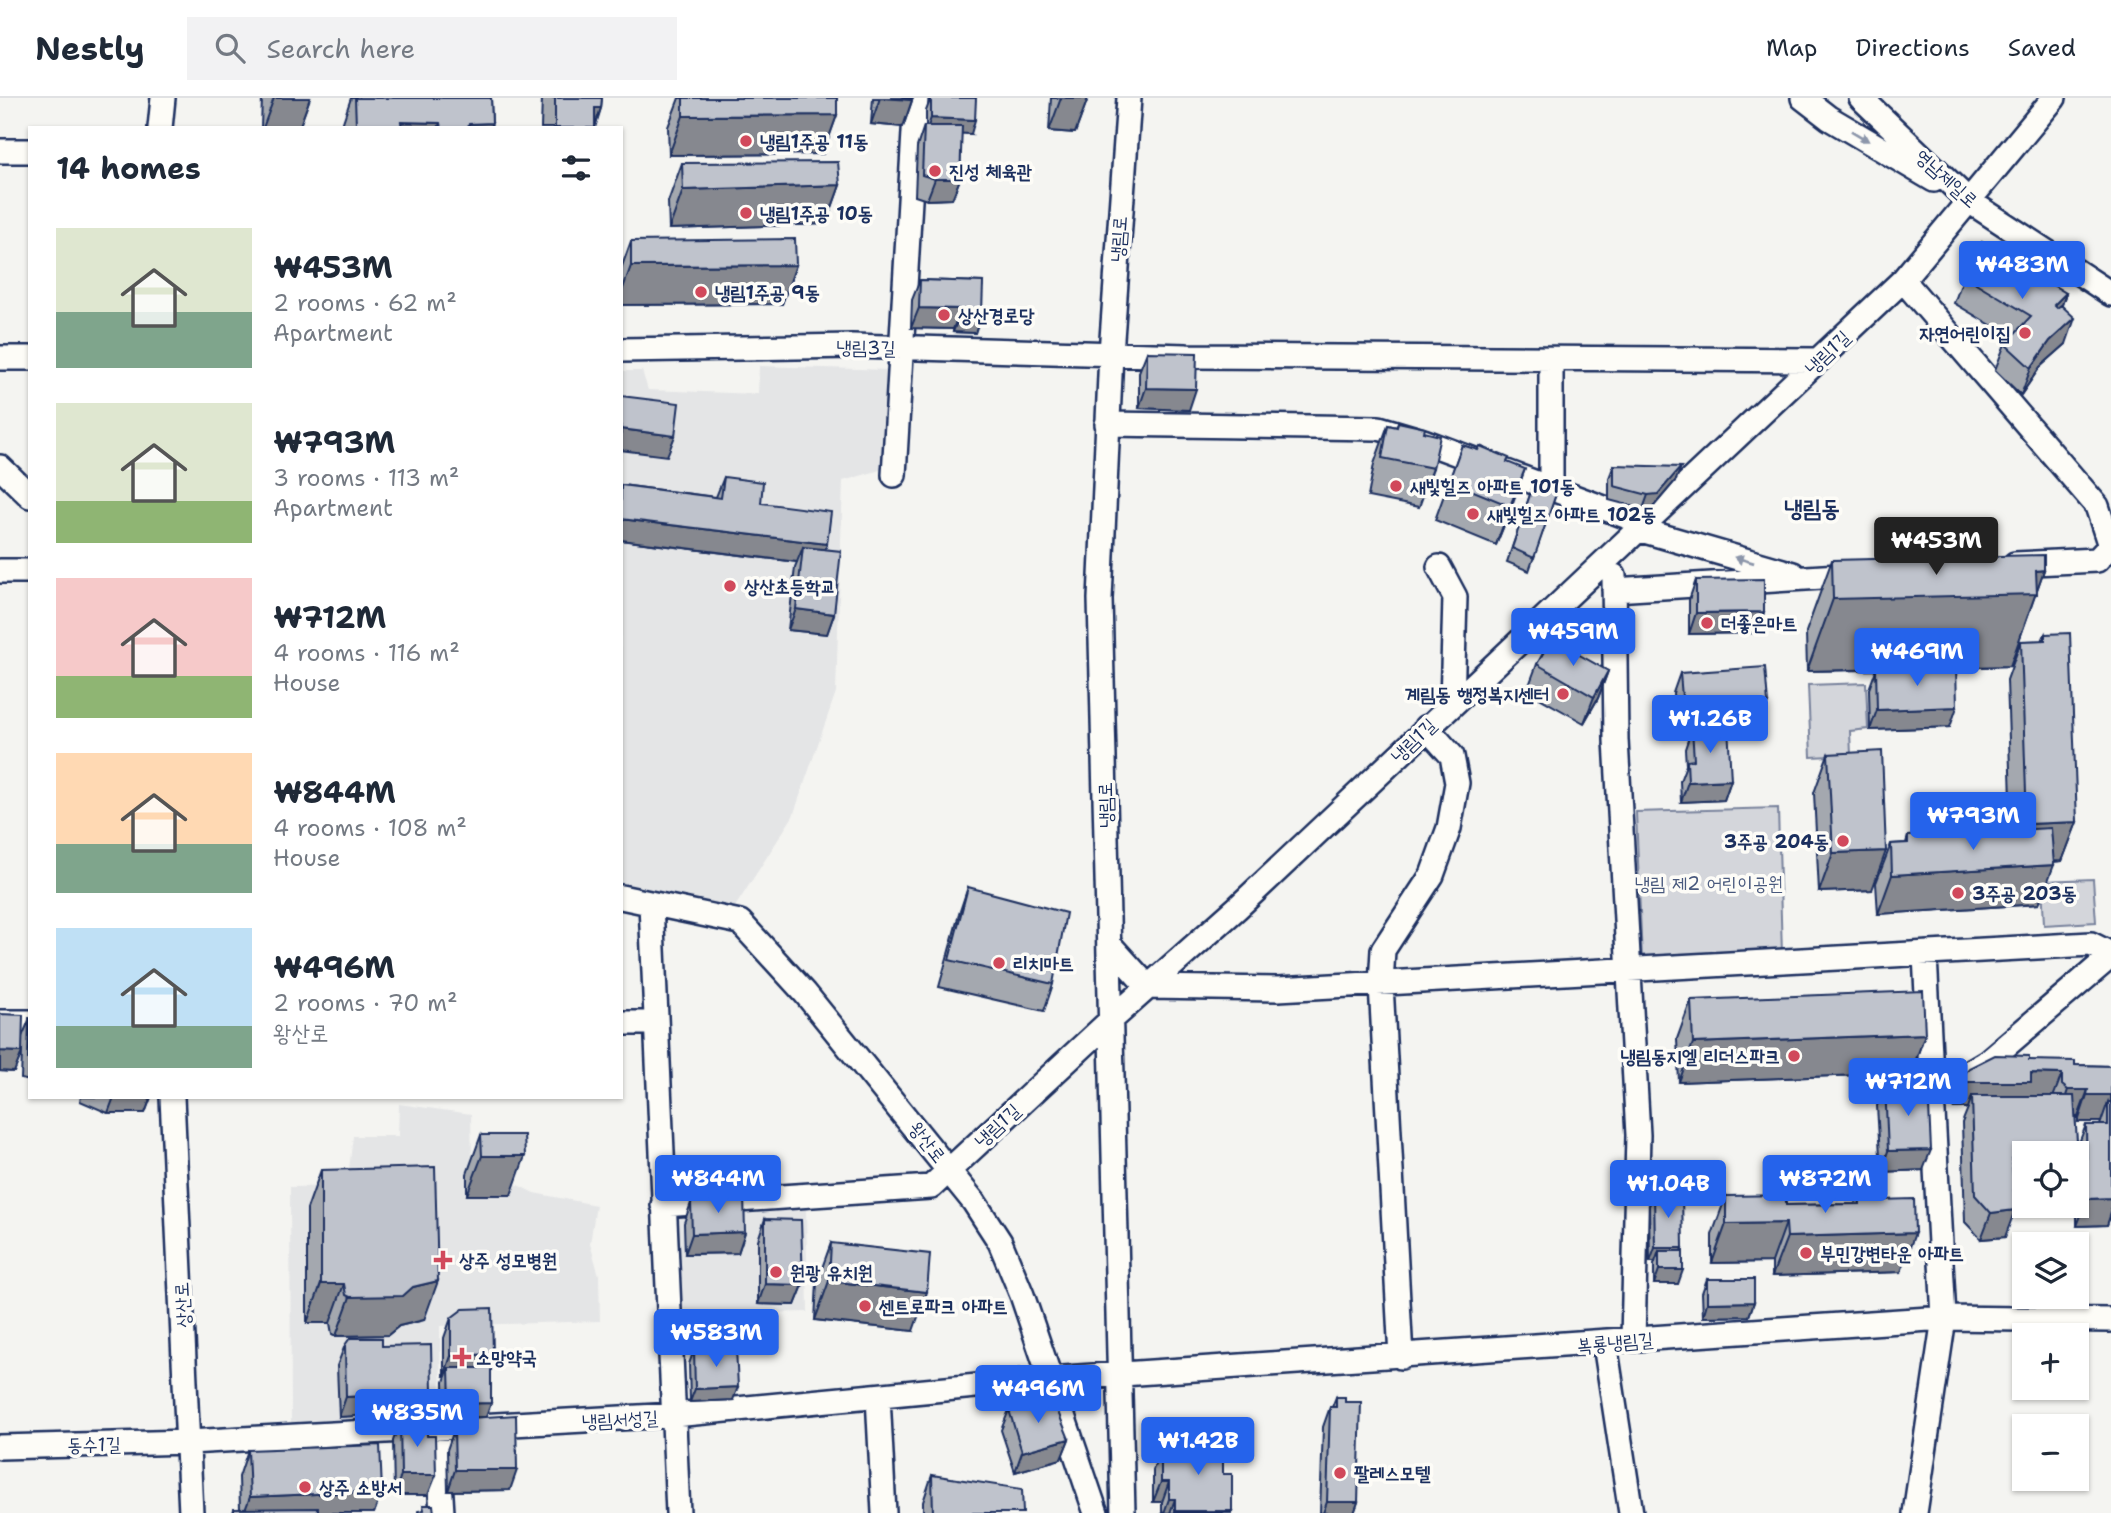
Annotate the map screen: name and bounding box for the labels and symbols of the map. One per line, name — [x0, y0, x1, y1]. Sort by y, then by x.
place label: 냉림1주공 11동 — [760, 129, 868, 154]
one-way arrow — [1850, 130, 1869, 142]
marker: 냉림1주공 11동 — [738, 133, 754, 149]
street label: 영남제일로 — [1910, 144, 1983, 213]
place label: 진성 체육관 — [949, 159, 1033, 184]
marker: 진성 체육관 — [927, 163, 943, 179]
place label: 냉림1주공 10동 — [760, 201, 873, 226]
marker: 냉림1주공 10동 — [738, 205, 754, 221]
street label: 냉림로 — [1104, 215, 1133, 263]
pin: ₩483M — [1973, 242, 2071, 301]
place label: 냉림1주공 9동 — [715, 280, 820, 305]
marker: 냉림1주공 9동 — [693, 284, 709, 300]
place label: 상산경로당 — [958, 303, 1035, 328]
marker: 상산경로당 — [936, 307, 952, 323]
place label: 자연어린이집 — [1919, 321, 2011, 346]
street label: 냉림1길 — [1799, 325, 1855, 380]
marker: 자연어린이집 — [2017, 325, 2033, 341]
street label: 냉림3길 — [836, 334, 896, 361]
place label: 새빛힐즈 아파트 101동 — [1409, 474, 1575, 499]
marker: 새빛힐즈 아파트 101동 — [1388, 478, 1404, 494]
district label: 냉림동 — [1784, 493, 1840, 523]
place label: 새빛힐즈 아파트 102동 — [1486, 502, 1656, 527]
marker: 새빛힐즈 아파트 102동 — [1465, 506, 1481, 522]
pin: ₩453M — [1887, 518, 1985, 577]
one-way arrow — [1733, 554, 1754, 564]
place label: 상산초등학교 — [744, 574, 836, 599]
marker: 상산초등학교 — [722, 578, 738, 594]
pin: ₩459M — [1524, 608, 1622, 668]
place label: 더좋은마트 — [1721, 611, 1797, 636]
marker: 더좋은마트 — [1699, 615, 1715, 631]
pin: ₩469M — [1868, 628, 1966, 688]
place label: 계림동 행정복지센터 — [1405, 682, 1549, 707]
marker: 계림동 행정복지센터 — [1555, 686, 1571, 702]
pin: ₩1.26B — [1653, 696, 1767, 755]
street label: 냉림1길 — [1385, 713, 1441, 768]
street label: 냉림로 — [1093, 782, 1118, 828]
pin: ₩793M — [1924, 792, 2022, 852]
place label: 3주공 204동 — [1724, 829, 1829, 854]
marker: 3주공 204동 — [1835, 833, 1851, 849]
park label: 냉림 제2 어린이공원 — [1635, 871, 1783, 896]
place label: 3주공 203동 — [1972, 881, 2077, 906]
marker: 3주공 203동 — [1950, 885, 1966, 901]
place label: 리치마트 — [1013, 951, 1074, 976]
marker: 리치마트 — [991, 955, 1007, 971]
place label: 냉림동지엘 리더스파크 — [1621, 1044, 1780, 1069]
marker: 냉림동지엘 리더스파크 — [1786, 1048, 1802, 1064]
pin: ₩712M — [1859, 1058, 1957, 1118]
street label: 냉림1길 — [969, 1098, 1026, 1153]
street label: 왕산로 — [904, 1117, 952, 1168]
pin: ₩844M — [669, 1156, 767, 1215]
pin: ₩872M — [1776, 1156, 1874, 1215]
pin: ₩1.04B — [1611, 1160, 1725, 1220]
place label: 부민강변타운 아파트 — [1820, 1241, 1964, 1266]
marker: 부민강변타운 아파트 — [1798, 1245, 1814, 1261]
place label: 상주 성모병원 — [459, 1248, 557, 1273]
marker: 상주 성모병원 — [433, 1250, 453, 1270]
place label: 원광 유치원 — [790, 1260, 873, 1285]
marker: 원광 유치원 — [768, 1264, 784, 1280]
street label: 상산로 — [169, 1281, 196, 1329]
place label: 센트로파크 아파트 — [878, 1294, 1008, 1319]
marker: 센트로파크 아파트 — [857, 1298, 873, 1314]
pin: ₩583M — [667, 1310, 765, 1369]
street label: 복룡냉림길 — [1576, 1327, 1654, 1358]
place label: 소망약국 — [476, 1345, 537, 1370]
marker: 소망약국 — [454, 1349, 470, 1365]
pin: ₩496M — [989, 1366, 1087, 1425]
pin: ₩835M — [368, 1390, 466, 1449]
street label: 냉림서성길 — [581, 1405, 659, 1434]
pin: ₩1.42B — [1141, 1418, 1255, 1477]
street label: 동수1길 — [67, 1432, 121, 1457]
place label: 팔레스모텔 — [1354, 1461, 1431, 1486]
marker: 팔레스모텔 — [1332, 1465, 1348, 1481]
place label: 상주 소방서 — [319, 1475, 402, 1500]
marker: 상주 소방서 — [297, 1479, 313, 1495]

